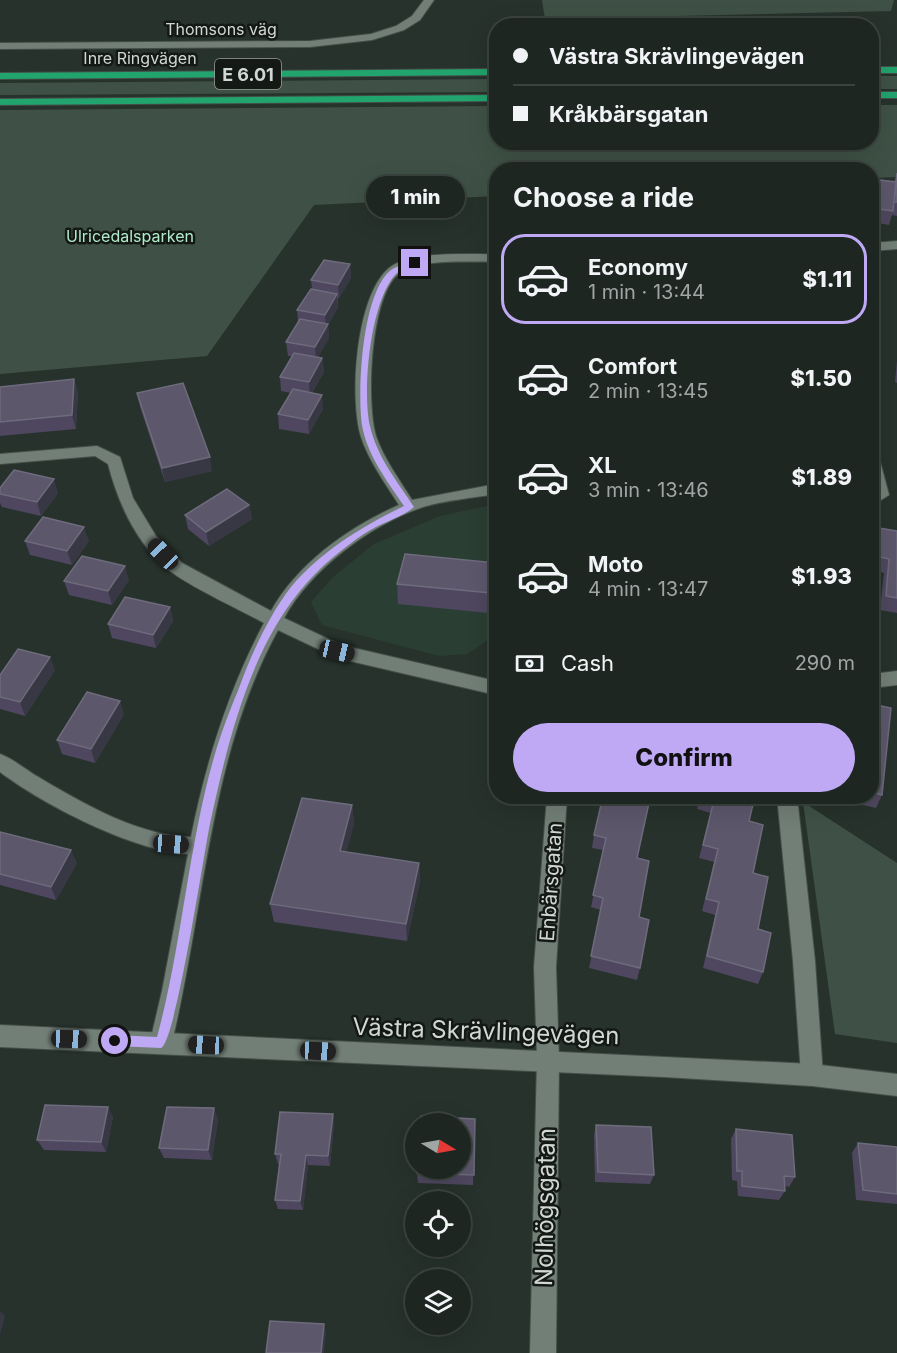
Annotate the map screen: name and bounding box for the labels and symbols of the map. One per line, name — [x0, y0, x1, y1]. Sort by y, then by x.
street label: Thomsons väg — [165, 19, 277, 39]
street label: Inre Ringvägen — [83, 48, 197, 68]
road number: E 6.01 — [215, 59, 281, 89]
callout: 1 min — [366, 176, 464, 218]
park label: Ulricedalsparken — [66, 226, 194, 246]
route end — [401, 249, 428, 276]
car — [144, 535, 182, 573]
car — [317, 638, 357, 664]
street label: Enbärsgatan — [535, 822, 567, 942]
car — [152, 834, 190, 854]
street label: Västra Skrävlingevägen — [352, 1012, 620, 1050]
route start — [101, 1027, 128, 1054]
car — [51, 1029, 87, 1049]
car — [188, 1035, 224, 1055]
car — [300, 1041, 336, 1061]
north arrow — [405, 1113, 471, 1179]
street label: Nolhögsgatan — [529, 1128, 561, 1286]

